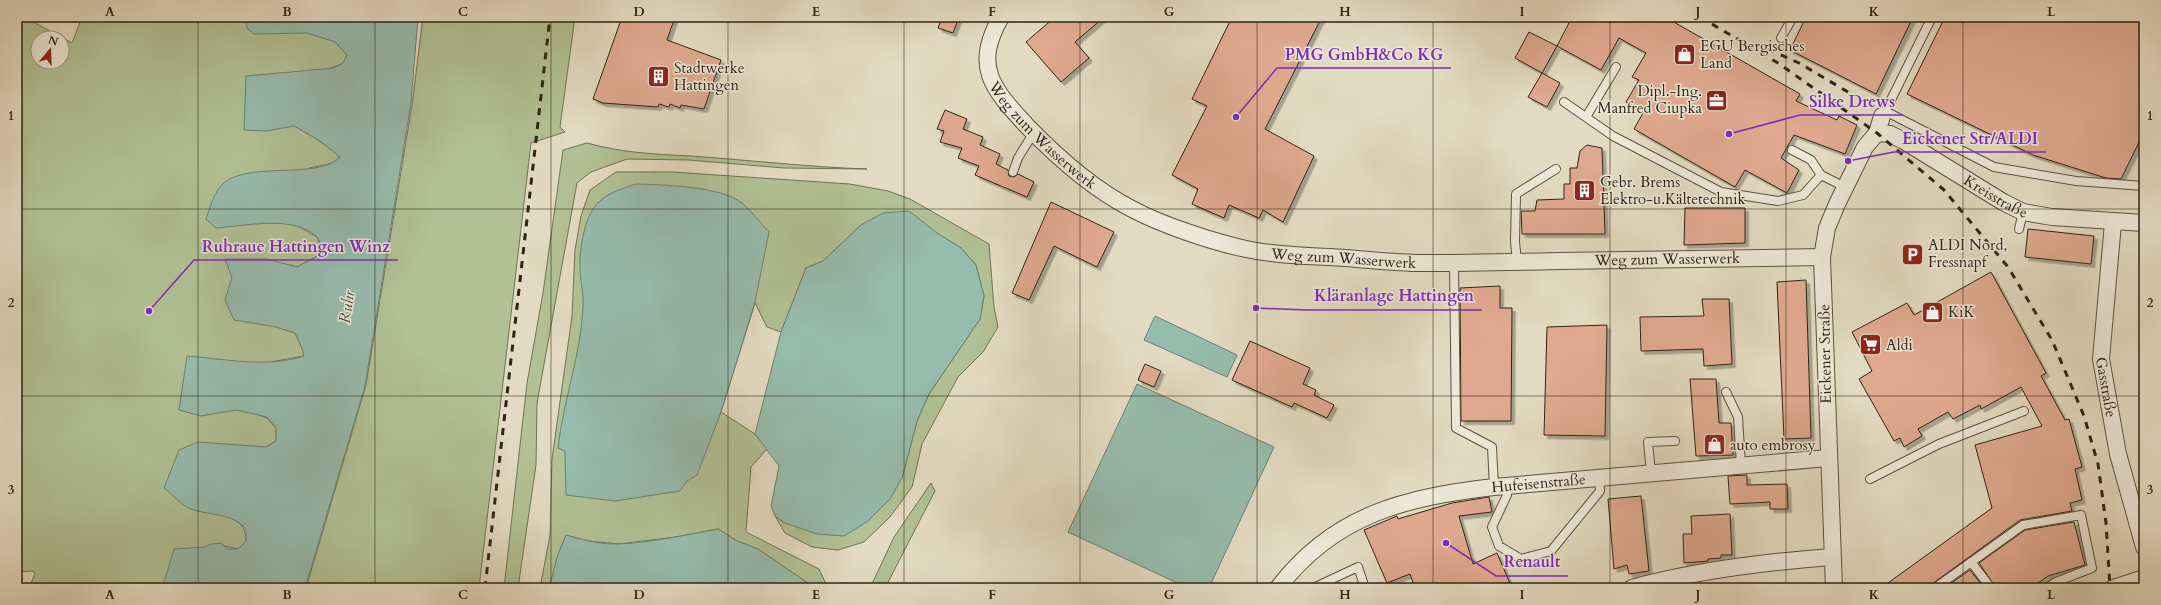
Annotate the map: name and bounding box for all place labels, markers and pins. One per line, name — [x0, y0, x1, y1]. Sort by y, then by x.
place label: EGU Bergisches Land — [1700, 36, 1804, 73]
callout: PMG GmbH&Co KG — [1277, 40, 1451, 68]
shop icon: EGU Bergisches Land — [1672, 42, 1698, 68]
place label: Stadtwerke Hattingen — [674, 58, 745, 95]
building icon: Stadtwerke Hattingen — [645, 64, 671, 90]
place label: Dipl.-Ing. Manfred Ciupka — [1598, 81, 1703, 118]
office icon: Dipl.-Ing. Manfred Ciupka — [1704, 87, 1730, 113]
callout: Silke Drews — [1800, 87, 1903, 115]
callout: Eickener Str/ALDI — [1894, 124, 2046, 152]
place label: Gebr. Brems Elektro-u.Kältetechnik — [1600, 172, 1746, 209]
building icon: Gebr. Brems Elektro-u.Kältetechnik — [1571, 178, 1597, 204]
callout: Ruhraue Hattingen Winz — [194, 232, 398, 260]
place label: ALDI Nord, Fressnapf — [1928, 235, 2007, 272]
parking icon: ALDI Nord, Fressnapf — [1900, 241, 1926, 267]
callout: Kläranlage Hattingen — [1306, 282, 1482, 310]
shop icon: KiK — [1920, 299, 1946, 325]
place label: KiK — [1948, 302, 1975, 322]
supermarket icon: Aldi — [1857, 332, 1883, 358]
place label: Aldi — [1886, 335, 1913, 355]
shop icon: auto embrosy — [1702, 432, 1728, 458]
place label: auto embrosy — [1730, 435, 1816, 455]
callout: Renault — [1496, 548, 1568, 576]

